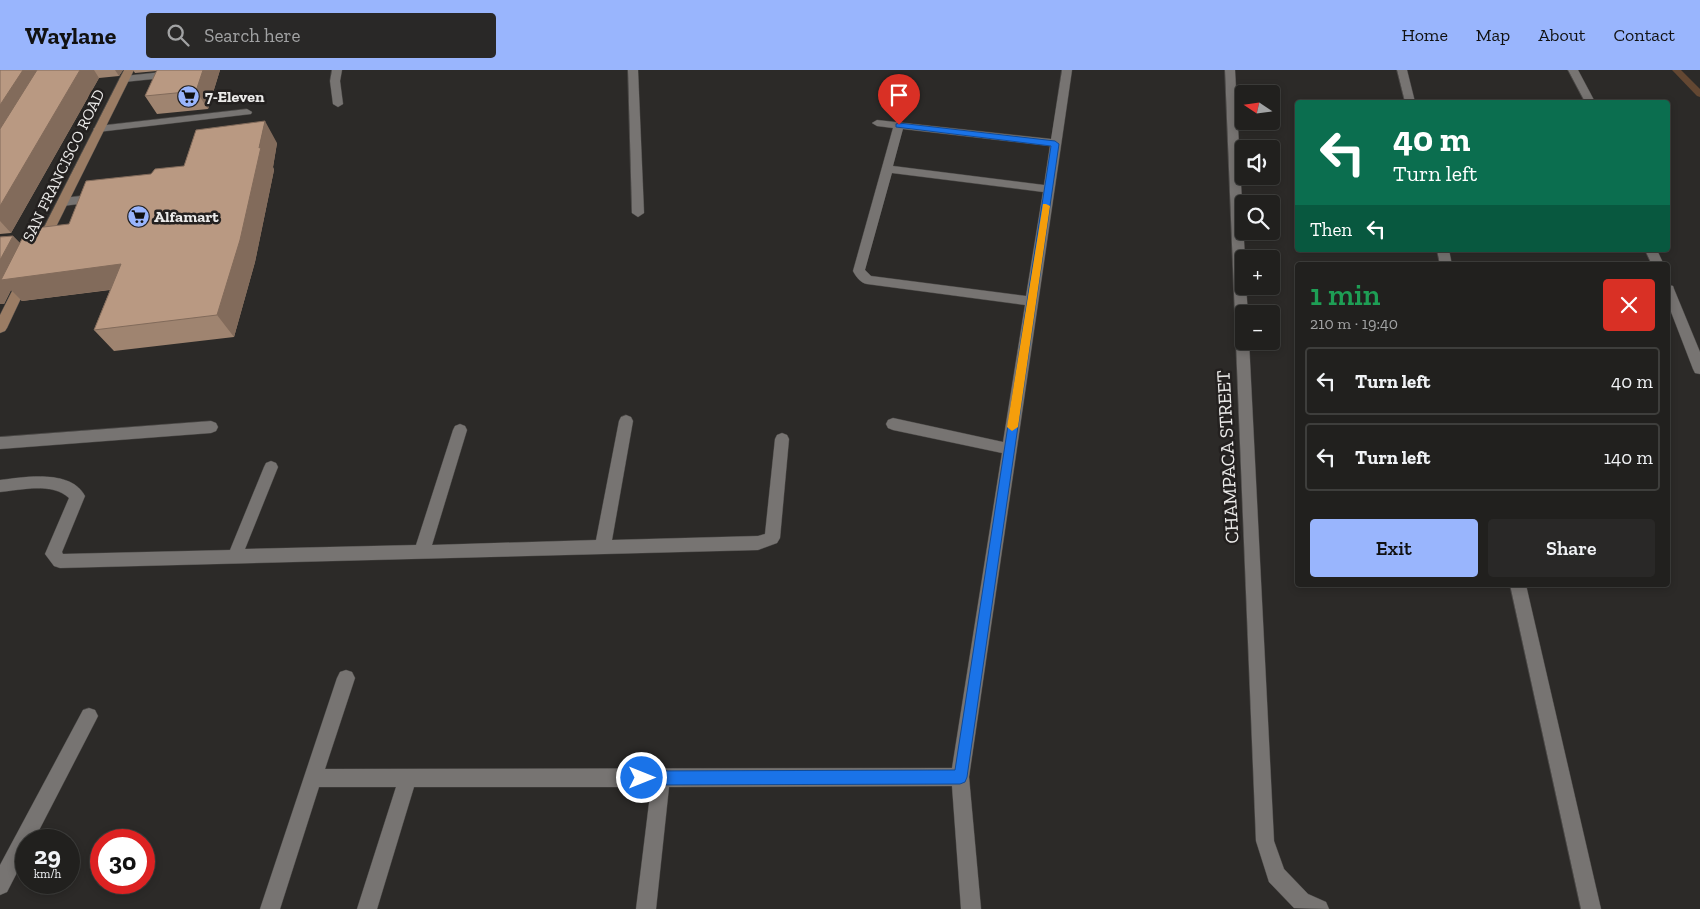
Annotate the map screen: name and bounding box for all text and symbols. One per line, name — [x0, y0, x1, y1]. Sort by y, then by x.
search box — [146, 13, 496, 58]
text: Waylane — [25, 21, 116, 50]
icon: search — [164, 21, 192, 49]
text: Search here — [204, 24, 301, 47]
text: Home — [1401, 24, 1448, 46]
text: Map — [1476, 24, 1510, 46]
text: About — [1538, 24, 1585, 46]
text: Contact — [1613, 24, 1675, 46]
pin — [878, 74, 920, 125]
icon: arrive — [885, 81, 913, 109]
supermarket icon: 7-Eleven — [177, 84, 201, 108]
north arrow — [1235, 85, 1280, 130]
map controls — [1235, 85, 1280, 350]
street label: SAN FRANCISCO ROAD — [18, 86, 109, 244]
place label: 7-Eleven — [205, 87, 265, 106]
text: 40 m — [1393, 118, 1470, 160]
icon: left — [1310, 120, 1375, 185]
button: sound — [1235, 140, 1280, 185]
text: Turn left — [1393, 160, 1477, 187]
button: search — [1235, 195, 1280, 240]
supermarket icon: Alfamart — [126, 204, 150, 228]
place label: Alfamart — [154, 207, 219, 226]
icon: left — [1362, 215, 1390, 243]
text: Then — [1310, 218, 1352, 241]
button: + — [1235, 250, 1280, 295]
text: 1 min — [1310, 277, 1380, 313]
button: close — [1603, 279, 1655, 331]
button: − — [1235, 305, 1280, 350]
text: 210 m · 19:40 — [1310, 314, 1398, 333]
icon: left — [1312, 367, 1340, 395]
street label: CHAMPACA STREET — [1211, 370, 1244, 544]
text: Turn left — [1355, 370, 1430, 393]
text: 40 m — [1611, 370, 1653, 393]
icon: left — [1312, 443, 1340, 471]
text: Turn left — [1355, 446, 1430, 469]
text: 140 m — [1604, 446, 1653, 469]
button: Exit — [1310, 519, 1478, 577]
button: Share — [1488, 519, 1655, 577]
position arrow — [615, 751, 667, 803]
speed limit sign: 30 — [90, 829, 155, 894]
text: 29 — [34, 840, 61, 870]
text: km/h — [34, 867, 61, 881]

